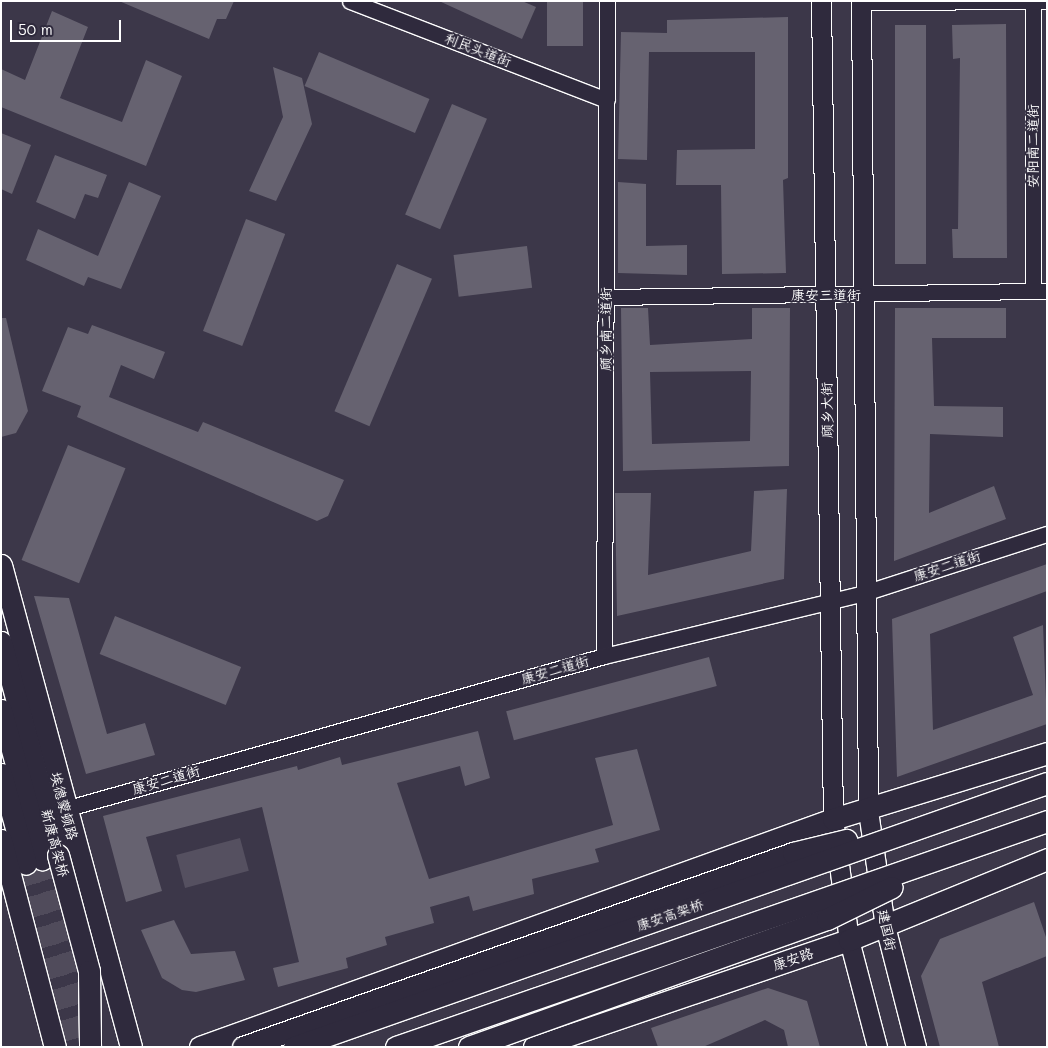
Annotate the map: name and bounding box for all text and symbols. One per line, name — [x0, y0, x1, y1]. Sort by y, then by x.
scale bar — [12, 10, 124, 42]
text: 50 m — [18, 19, 53, 39]
street label: 利民头道街 — [442, 30, 514, 70]
street label: 安阳南二道街 — [1025, 104, 1041, 188]
street label: 顾乡南二道街 — [598, 287, 614, 371]
street label: 康安三道街 — [791, 287, 861, 303]
street label: 顾乡大街 — [818, 382, 836, 438]
street label: 康安二道街 — [911, 547, 983, 585]
street label: 康安二道街 — [519, 652, 591, 688]
street label: 康安二道街 — [130, 762, 202, 798]
street label: 埃德蒙顿路 — [47, 770, 81, 842]
street label: 新康高架桥 — [38, 807, 72, 879]
street label: 康安高架桥 — [634, 896, 706, 934]
street label: 建国街 — [874, 908, 900, 952]
street label: 康安路 — [770, 944, 816, 974]

